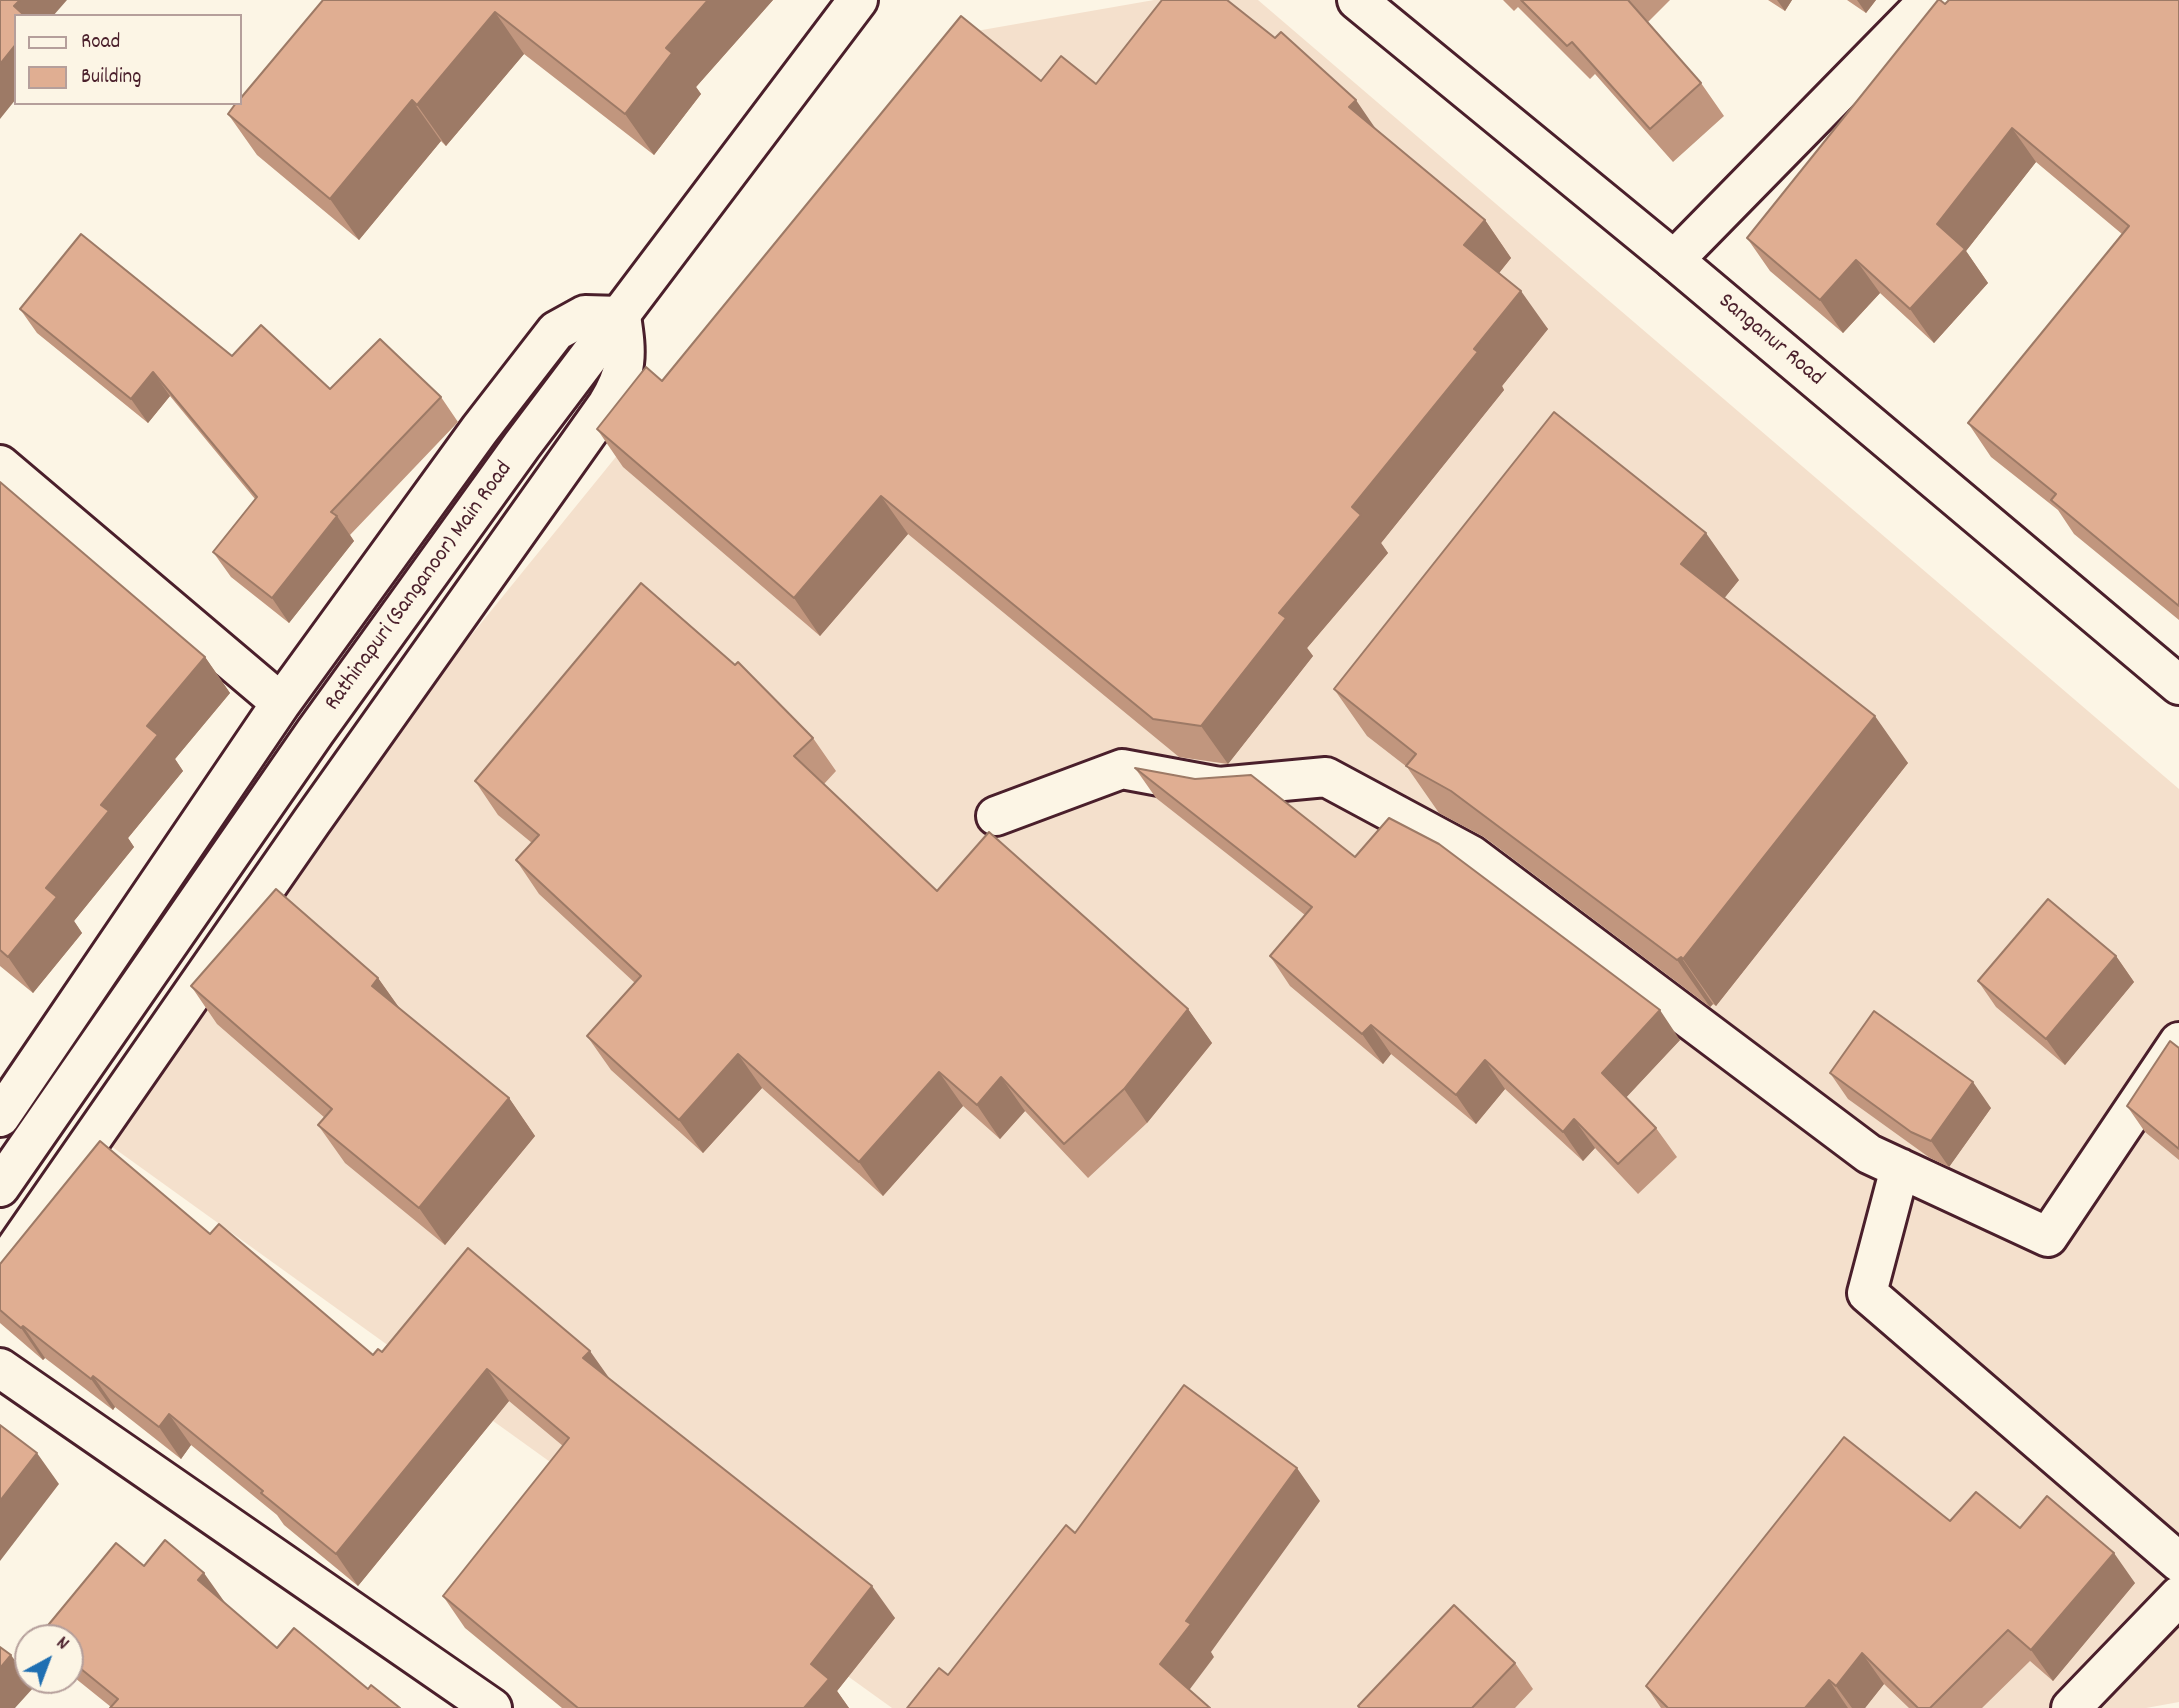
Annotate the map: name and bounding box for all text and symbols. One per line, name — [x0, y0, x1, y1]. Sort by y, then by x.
legend — [14, 14, 242, 105]
text: Road — [81, 28, 120, 58]
text: Building — [81, 63, 141, 93]
street label: Sanganur Road — [1711, 289, 1829, 393]
street label: Rathinapuri (Sanganoor) Main Road — [320, 457, 520, 717]
north arrow — [14, 1624, 84, 1694]
text: N — [49, 1631, 74, 1658]

